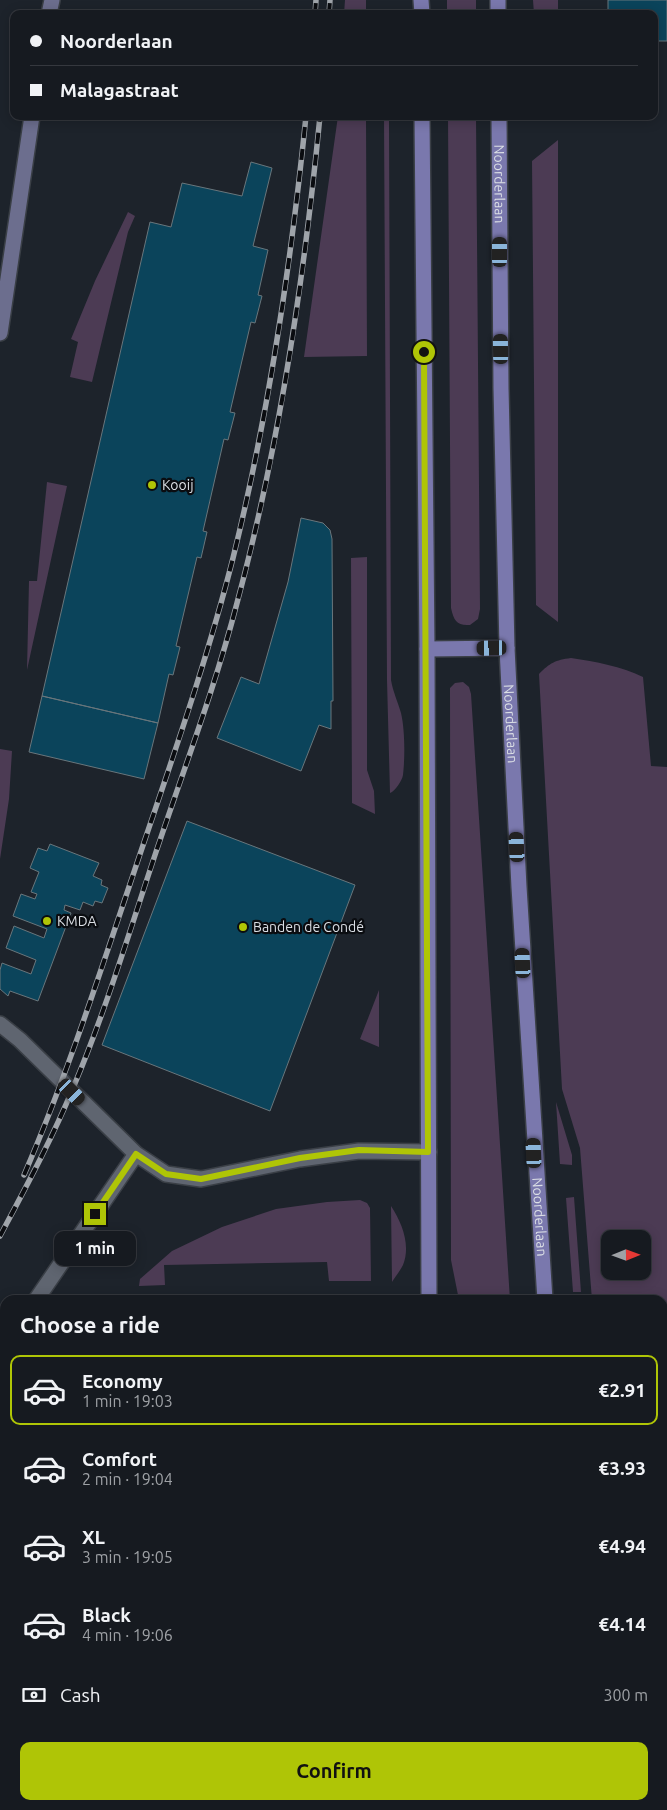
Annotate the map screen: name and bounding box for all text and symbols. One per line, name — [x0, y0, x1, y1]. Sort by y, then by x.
text: Noorderlaan — [60, 30, 173, 52]
text: Malagastraat — [60, 79, 179, 101]
street label: Noorderlaan — [491, 144, 508, 224]
car — [492, 237, 507, 267]
car — [493, 334, 508, 364]
route start — [413, 341, 435, 363]
place label: Kooij — [162, 477, 194, 493]
marker: Kooij — [146, 479, 158, 491]
car — [476, 640, 507, 656]
street label: Noorderlaan — [501, 684, 521, 764]
car — [508, 832, 525, 862]
place label: KMDA — [57, 913, 97, 929]
marker: KMDA — [41, 915, 53, 927]
place label: Banden de Condé — [253, 919, 364, 935]
marker: Banden de Condé — [237, 921, 249, 933]
car — [514, 948, 531, 978]
car — [56, 1076, 87, 1108]
car — [525, 1138, 542, 1168]
street label: Noorderlaan — [529, 1177, 550, 1257]
route end — [84, 1203, 106, 1225]
north arrow — [601, 1230, 651, 1280]
map controls — [601, 1230, 651, 1280]
callout: 1 min — [54, 1232, 136, 1266]
text: 1 min — [75, 1239, 115, 1257]
text: Choose a ride — [20, 1312, 160, 1337]
icon: car — [22, 1368, 67, 1413]
text: Economy — [82, 1370, 163, 1392]
text: €2.91 — [598, 1379, 646, 1401]
text: 1 min · 19:03 — [82, 1392, 173, 1410]
icon: car — [22, 1446, 67, 1491]
text: Comfort — [82, 1448, 157, 1470]
text: €3.93 — [598, 1457, 646, 1479]
text: 2 min · 19:04 — [82, 1470, 173, 1488]
icon: car — [22, 1524, 67, 1569]
text: XL — [82, 1526, 105, 1548]
text: €4.94 — [598, 1535, 646, 1557]
text: 3 min · 19:05 — [82, 1548, 173, 1566]
icon: car — [22, 1602, 67, 1647]
text: Black — [82, 1604, 131, 1626]
text: €4.14 — [598, 1613, 646, 1635]
text: 4 min · 19:06 — [82, 1626, 173, 1644]
icon: cash — [20, 1681, 48, 1709]
text: Cash — [60, 1684, 101, 1706]
text: 300 m — [603, 1686, 648, 1704]
button: Confirm — [20, 1742, 648, 1800]

